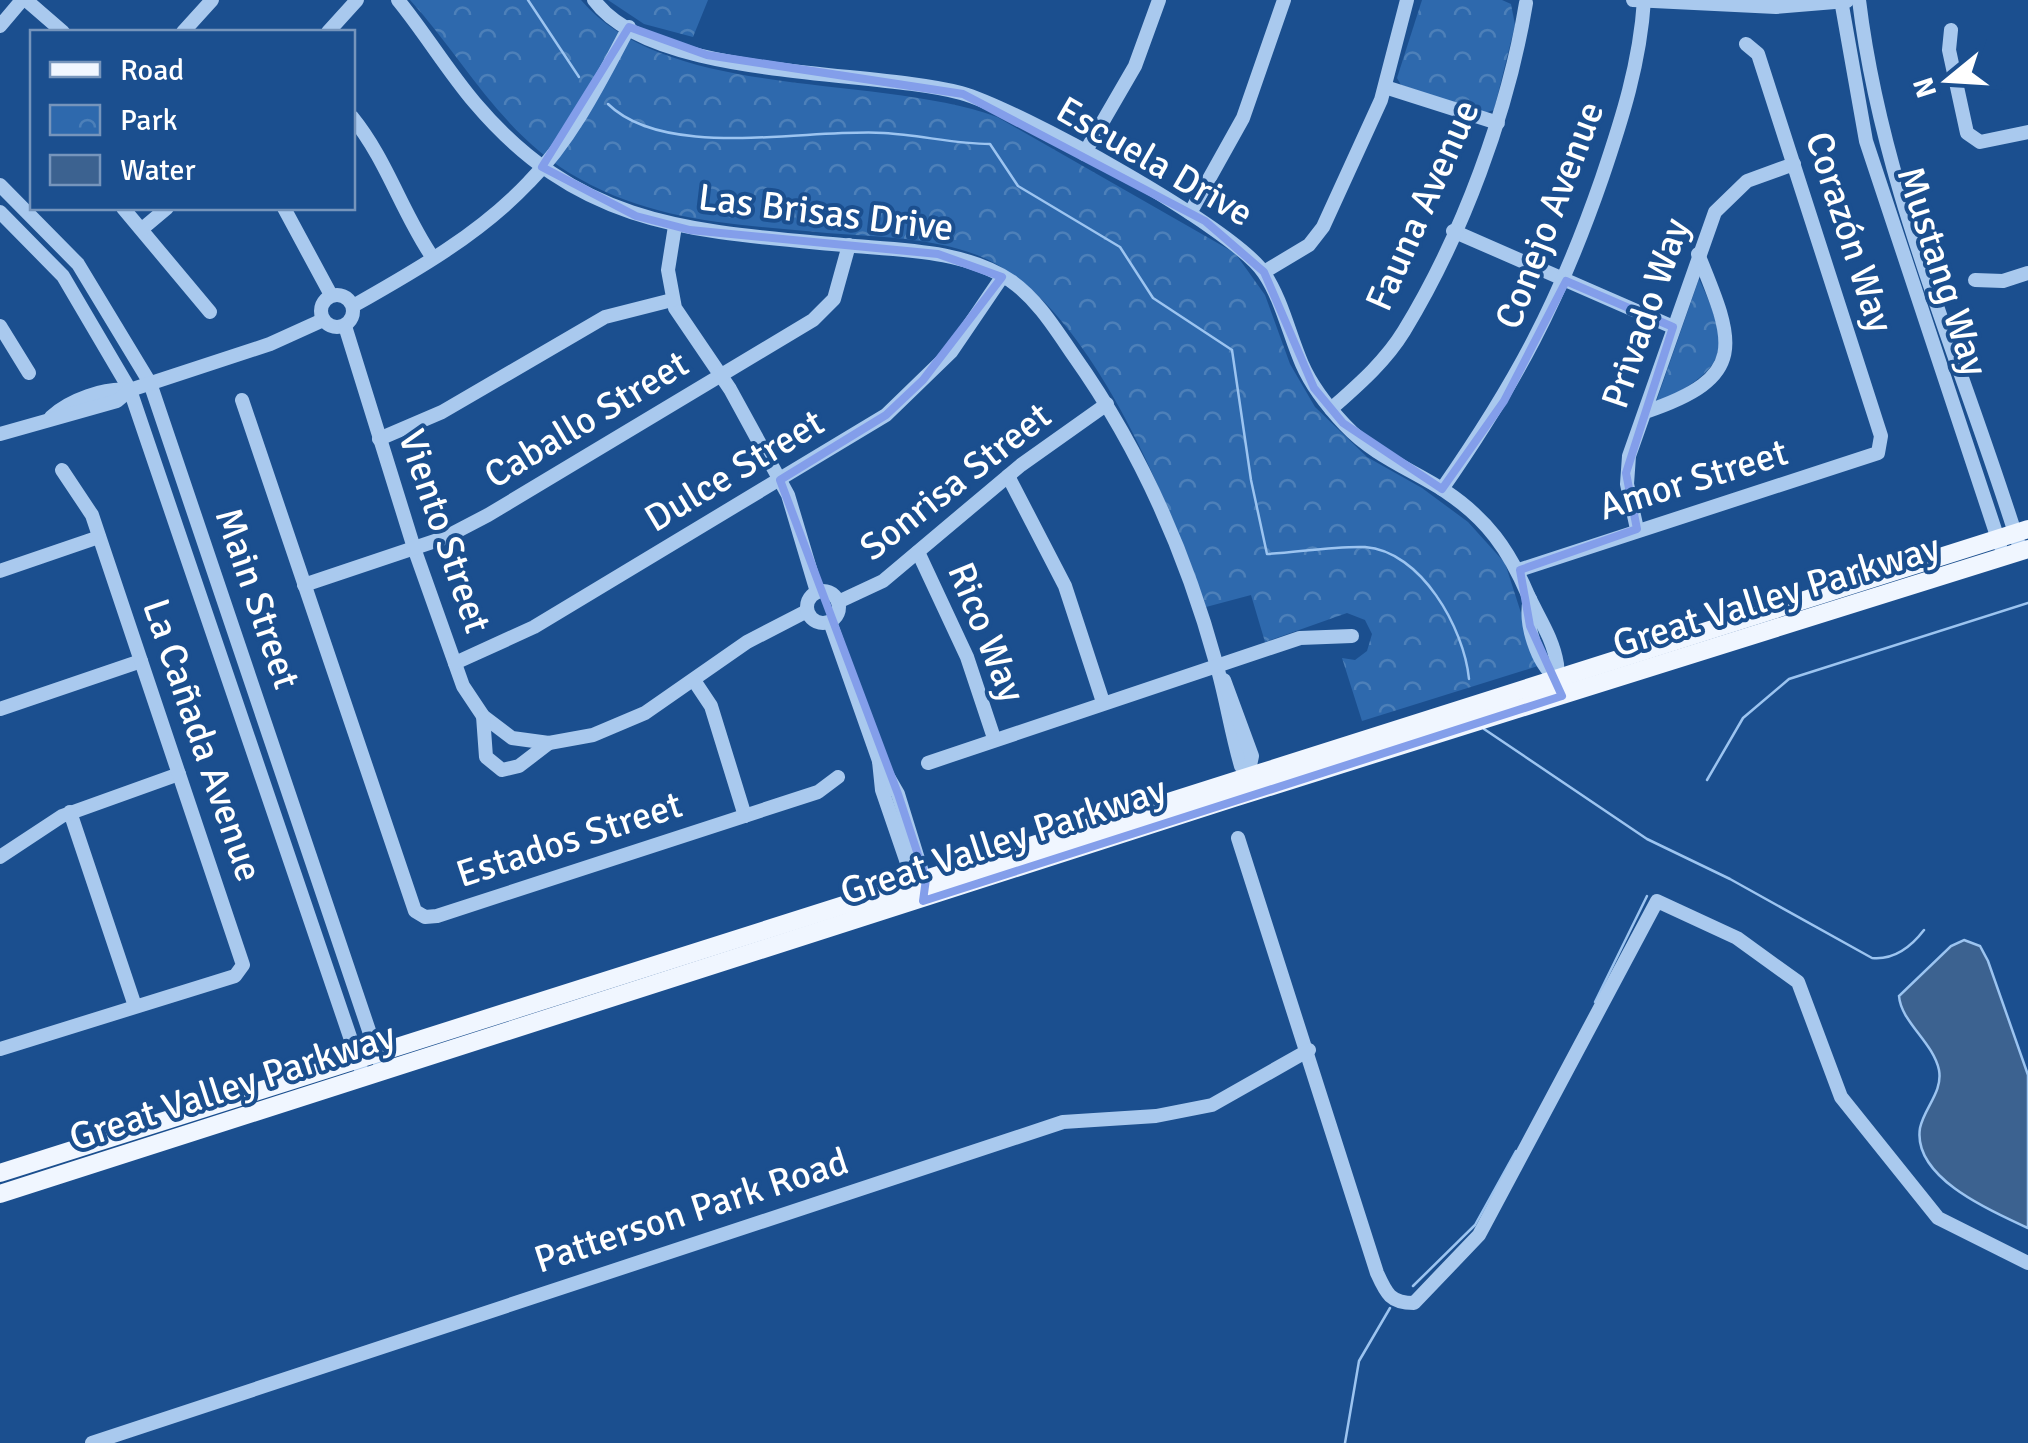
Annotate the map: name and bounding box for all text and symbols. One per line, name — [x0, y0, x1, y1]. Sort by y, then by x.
legend — [30, 30, 355, 210]
north arrow — [1898, 30, 1998, 130]
text: Road — [120, 52, 184, 89]
text: N — [1906, 73, 1944, 102]
street label: Escuela Drive — [1048, 86, 1262, 237]
street label: Fauna Avenue — [1355, 92, 1490, 318]
street label: Conejo Avenue — [1485, 95, 1614, 336]
text: Park — [120, 102, 178, 139]
street label: Corazón Way — [1795, 126, 1904, 339]
text: Water — [120, 152, 196, 189]
street label: Mustang Way — [1887, 161, 1999, 382]
street label: Las Brisas Drive — [696, 174, 956, 251]
street label: Privado Way — [1591, 212, 1700, 414]
street label: Caballo Street — [476, 340, 697, 499]
street label: Sonrisa Street — [850, 392, 1060, 571]
street label: Dulce Street — [636, 399, 832, 542]
street label: Viento Street — [388, 423, 501, 639]
street label: Amor Street — [1593, 429, 1793, 530]
street label: Main Street — [205, 501, 310, 695]
street label: Great Valley Parkway — [1607, 523, 1946, 668]
street label: Rico Way — [937, 556, 1036, 709]
street label: La Cañada Avenue — [132, 593, 273, 888]
street label: Great Valley Parkway — [834, 766, 1172, 915]
street label: Estados Street — [450, 781, 688, 898]
street label: Great Valley Parkway — [63, 1012, 401, 1161]
street label: Patterson Park Road — [528, 1138, 854, 1283]

